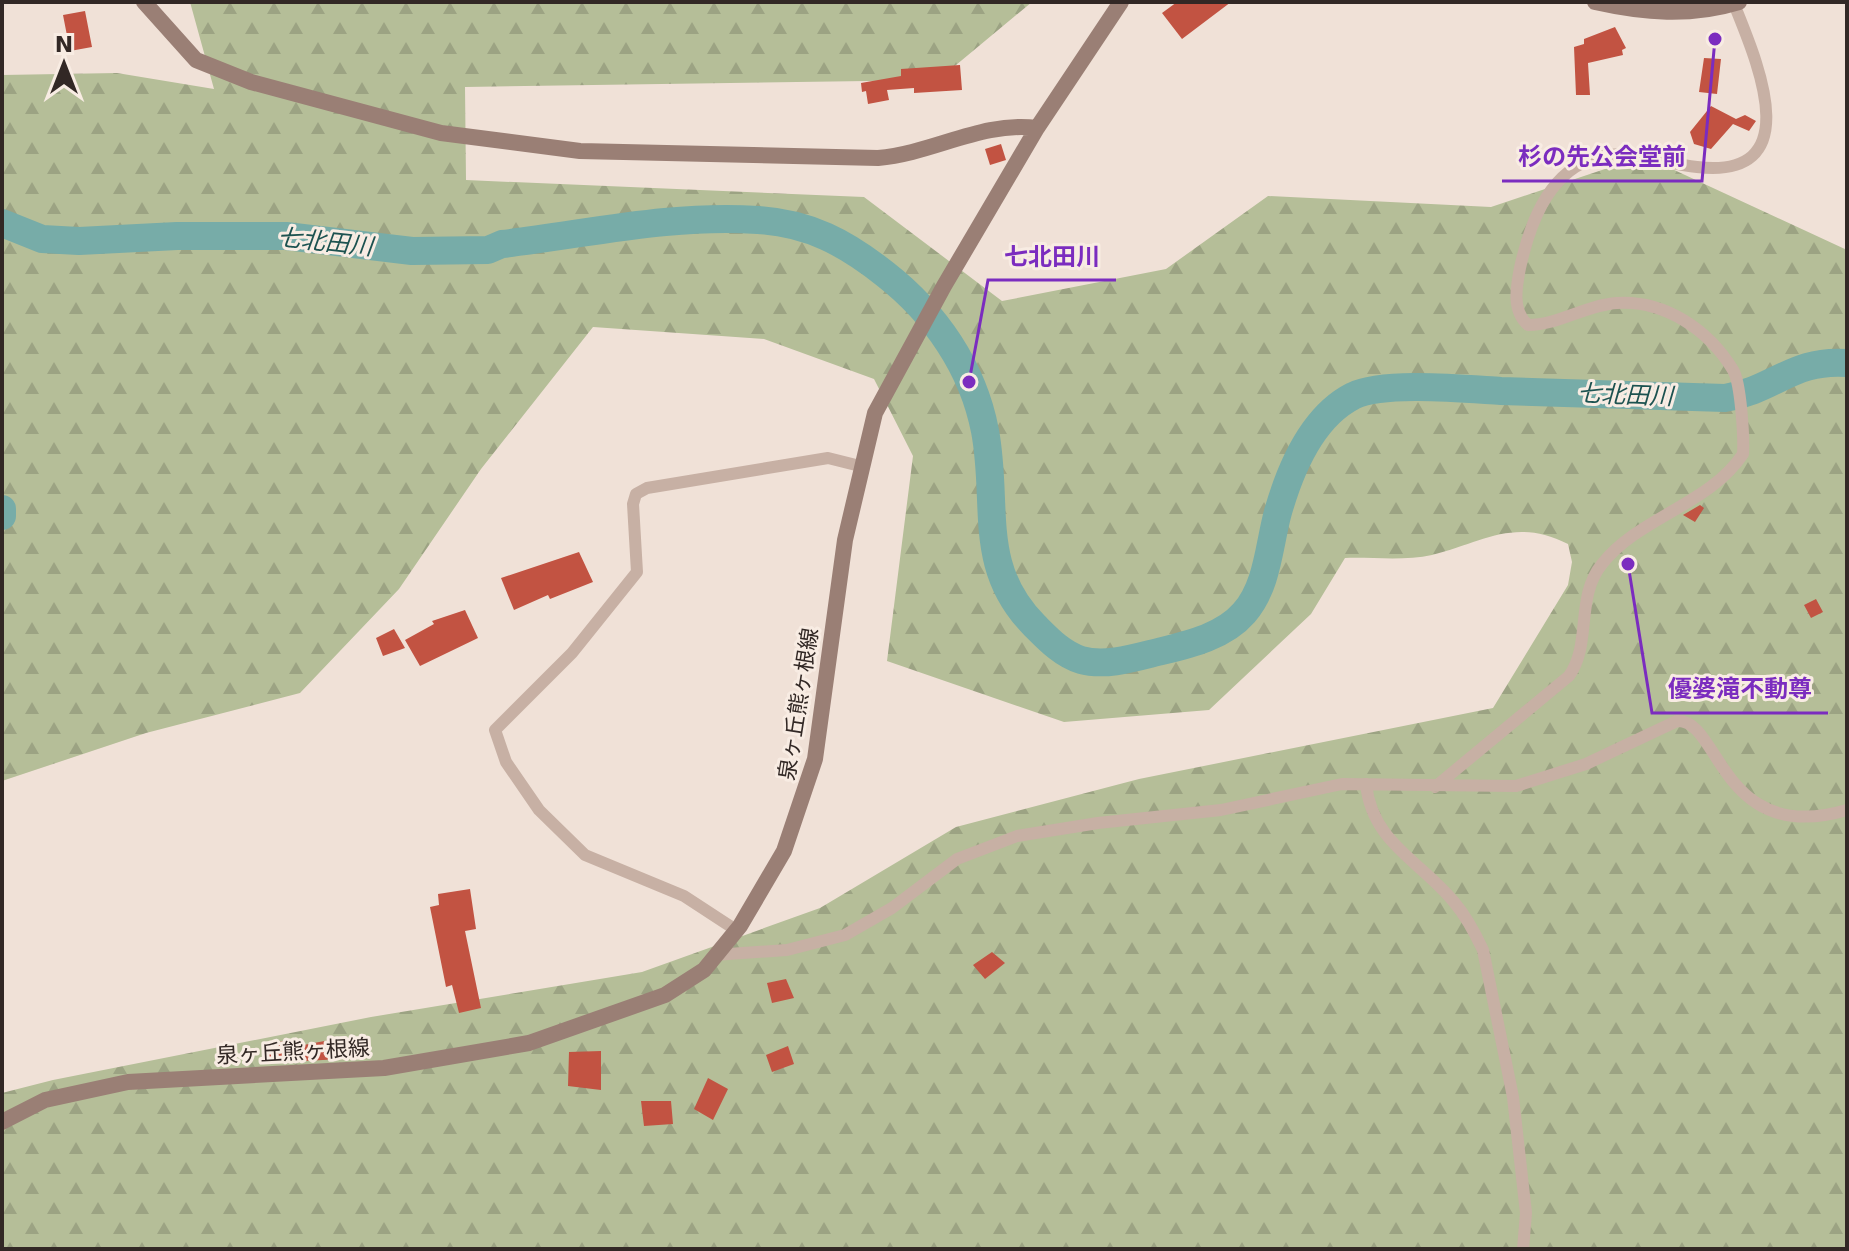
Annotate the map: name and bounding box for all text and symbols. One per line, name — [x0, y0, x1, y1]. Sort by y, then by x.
north arrow — [24, 24, 104, 104]
text: N — [55, 32, 73, 57]
callout: 杉の先公会堂前 — [1502, 133, 1702, 181]
text: 杉の先公会堂前 — [1518, 143, 1686, 171]
water label: 七北田川 — [276, 223, 377, 261]
callout: 七北田川 — [988, 232, 1116, 280]
text: 七北田川 — [1004, 243, 1100, 271]
water label: 七北田川 — [1577, 379, 1676, 411]
street label: 泉ヶ丘熊ヶ根線 — [774, 626, 823, 782]
callout: 優婆滝不動尊 — [1652, 665, 1828, 713]
text: 優婆滝不動尊 — [1668, 675, 1812, 703]
street label: 泉ヶ丘熊ヶ根線 — [215, 1035, 371, 1068]

